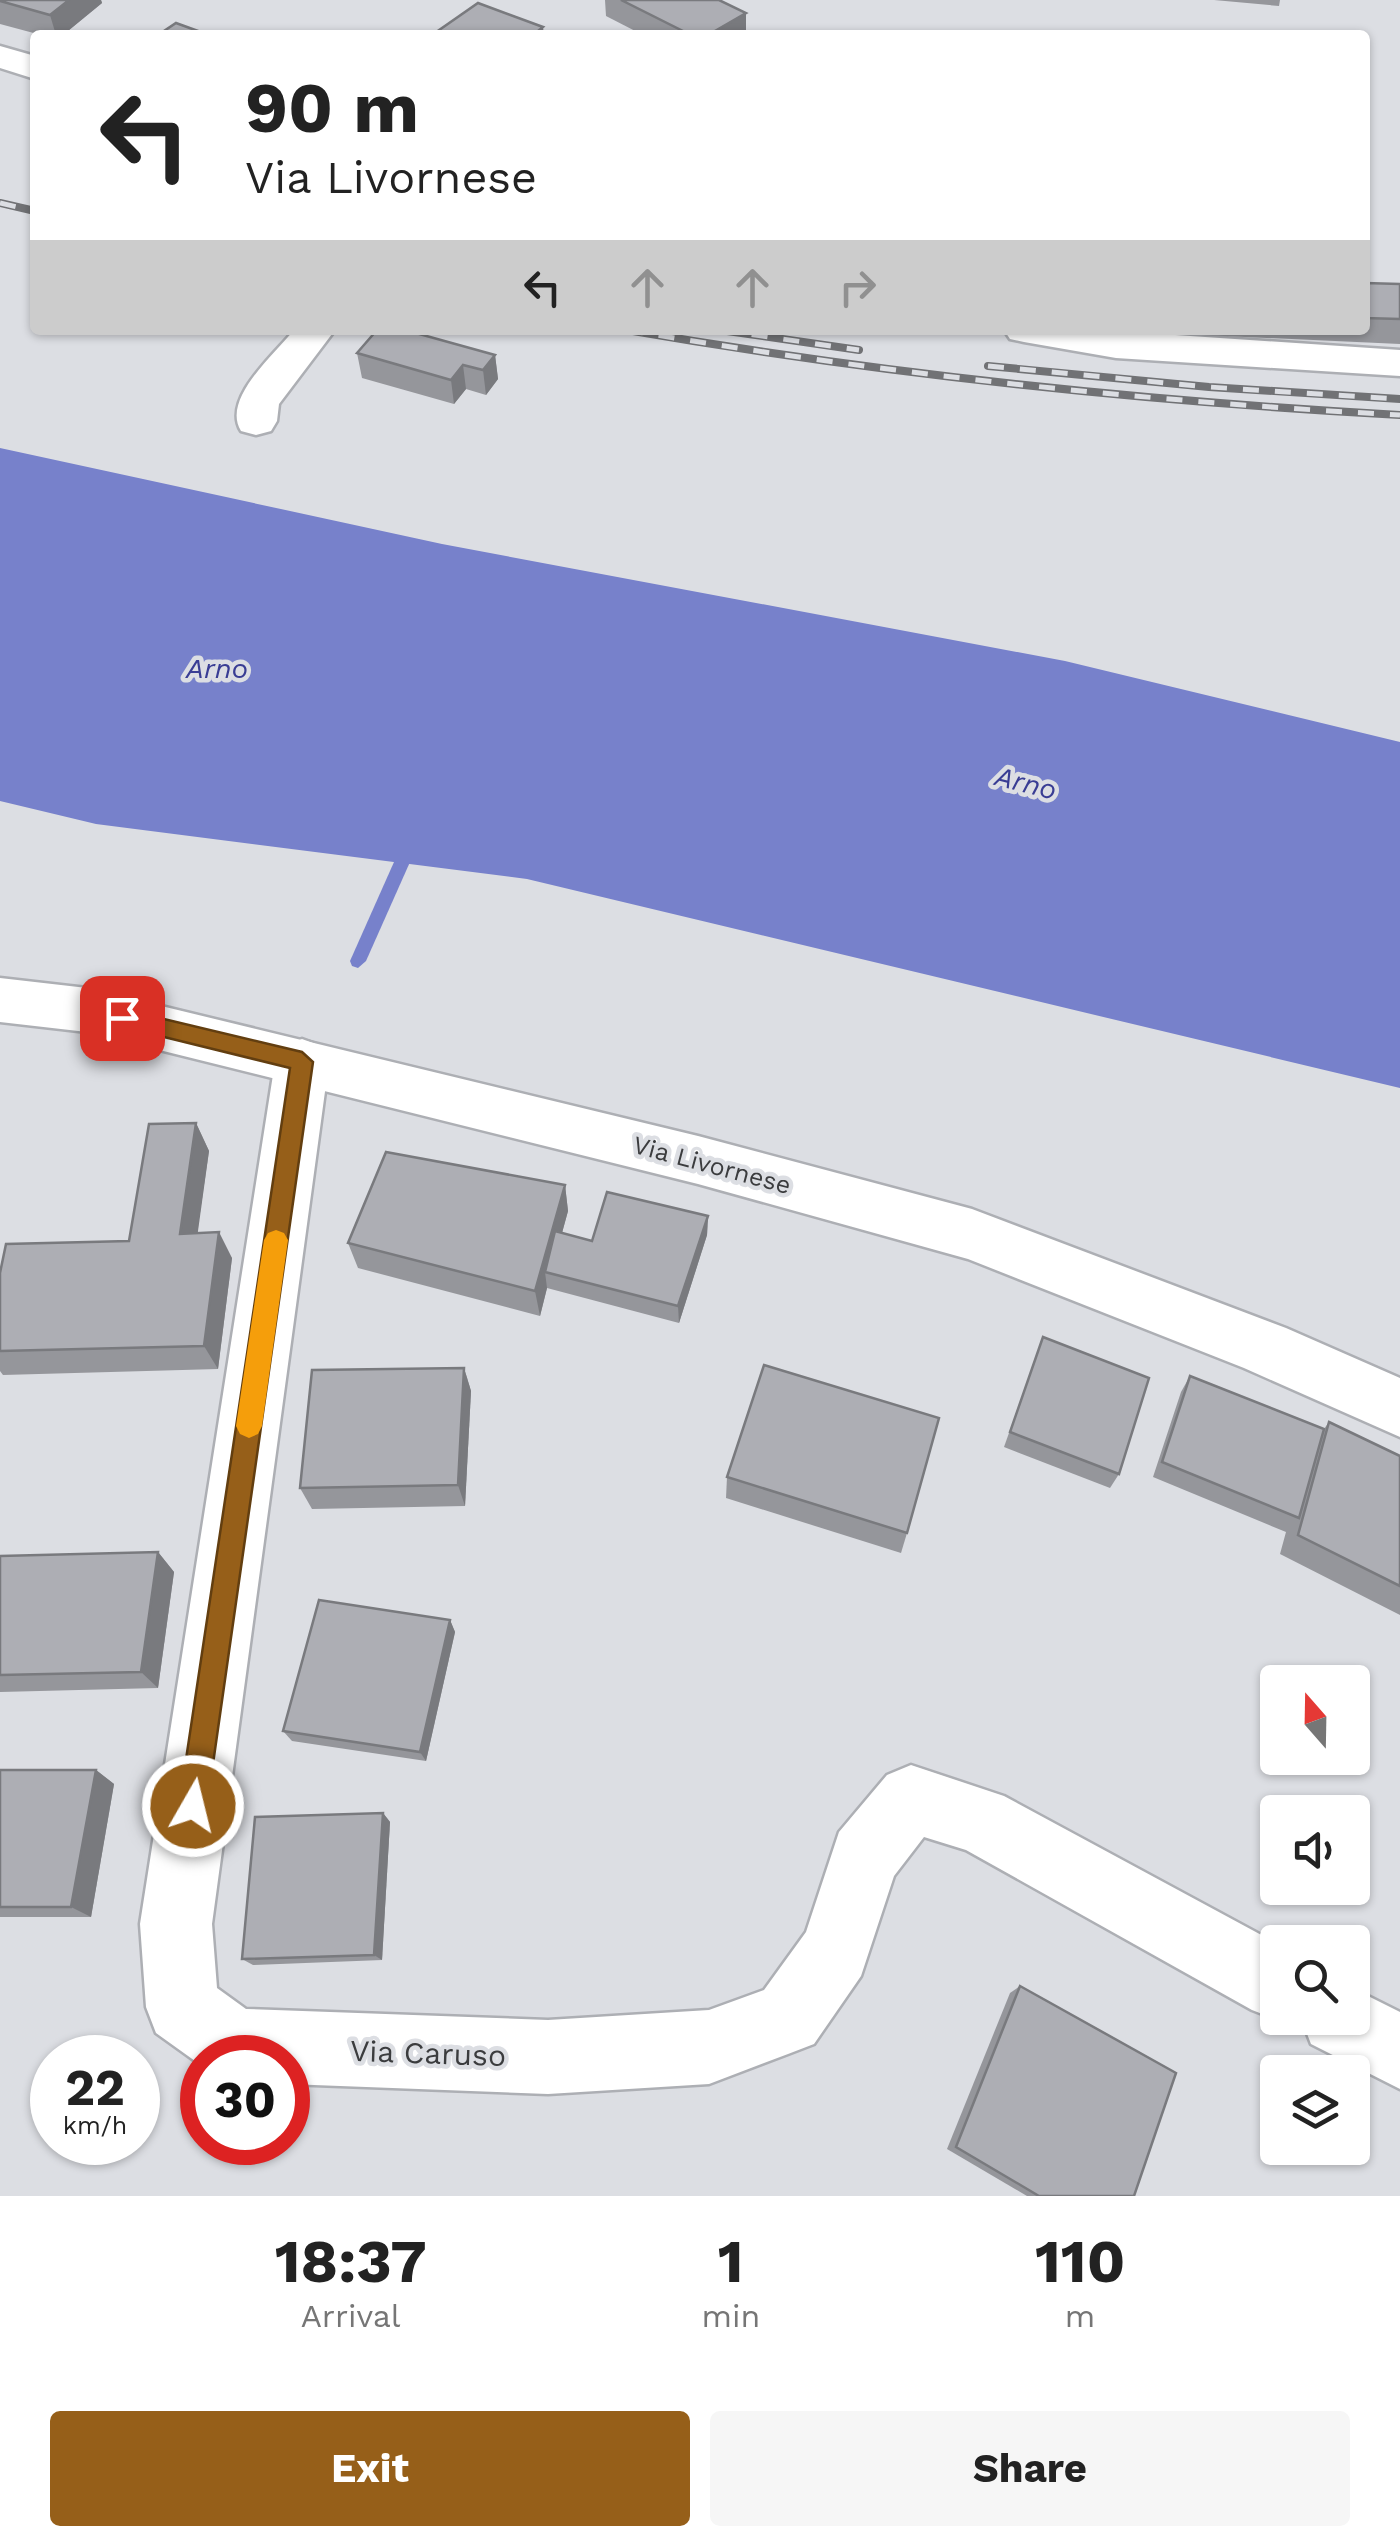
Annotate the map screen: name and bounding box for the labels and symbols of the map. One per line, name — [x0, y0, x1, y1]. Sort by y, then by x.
water label: Arno — [185, 652, 248, 685]
water label: Arno — [991, 759, 1060, 807]
pin — [80, 976, 165, 1061]
street label: Via Livornese — [630, 1130, 794, 1200]
north arrow — [1260, 1665, 1370, 1775]
position arrow — [141, 1754, 245, 1858]
street label: Via Caruso — [349, 2033, 507, 2073]
speed limit sign: 30 — [180, 2035, 310, 2165]

